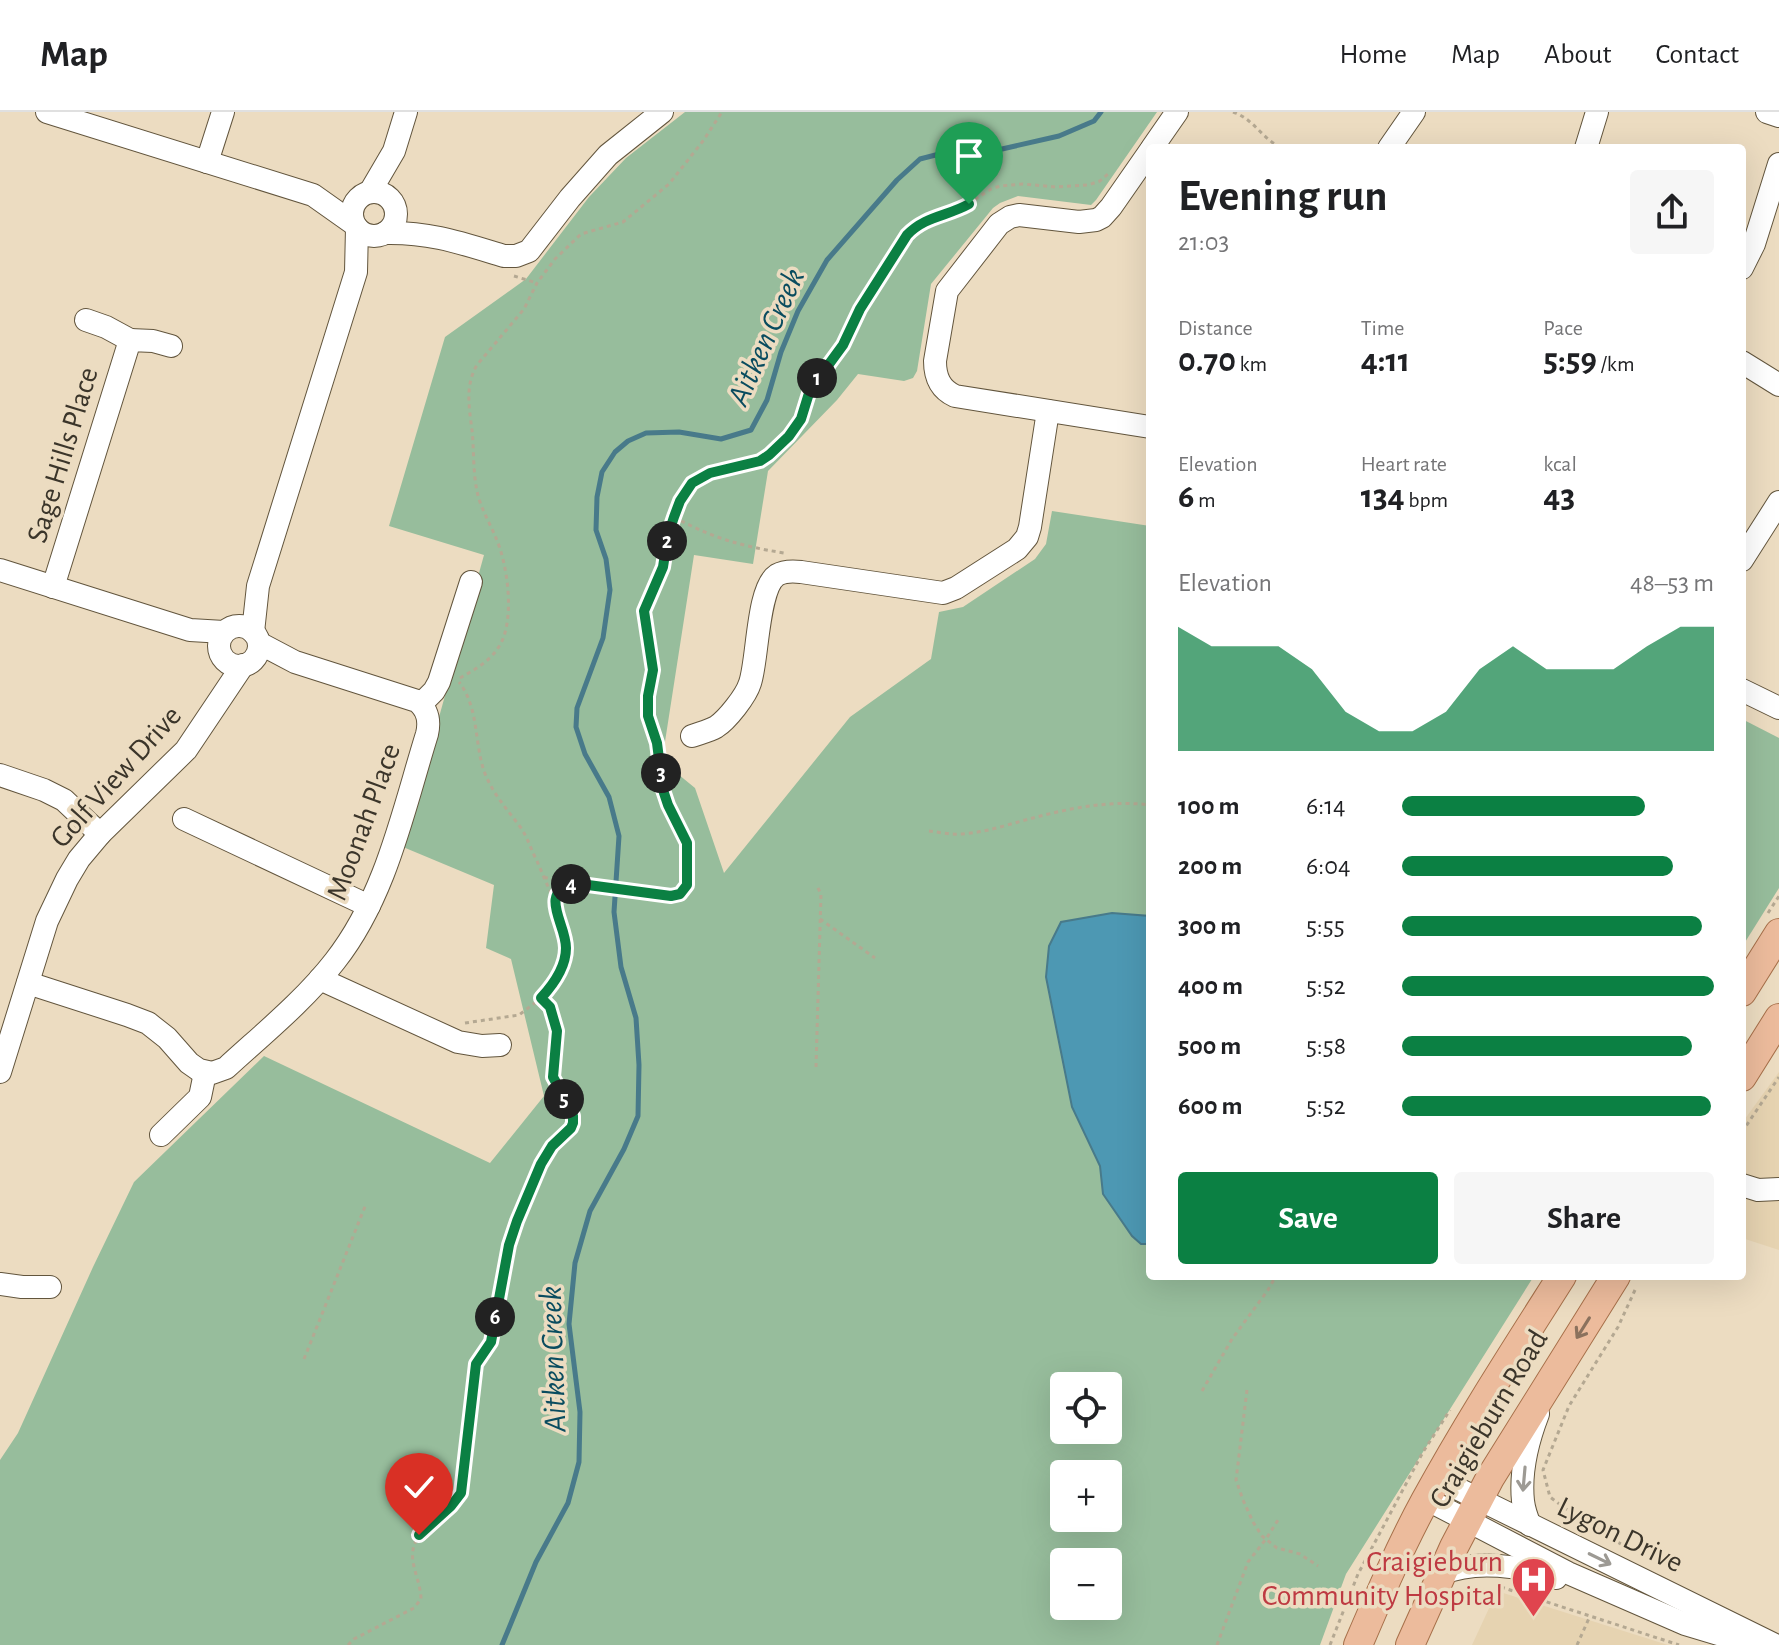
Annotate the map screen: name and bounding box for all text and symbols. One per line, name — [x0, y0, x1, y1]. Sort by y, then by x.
text: Map — [40, 36, 108, 74]
text: Home — [1340, 41, 1407, 69]
text: Map — [1451, 41, 1500, 69]
text: About — [1544, 41, 1612, 69]
text: Contact — [1656, 41, 1739, 69]
pin — [935, 122, 1003, 204]
icon: arrive — [947, 134, 991, 178]
button: share — [1630, 170, 1714, 254]
text: Evening run — [1178, 175, 1387, 219]
text: 21:03 — [1178, 229, 1229, 255]
water label: Aitken Creek — [721, 264, 810, 411]
text: Distance — [1178, 317, 1253, 339]
text: Time — [1361, 317, 1405, 339]
text: Pace — [1543, 317, 1583, 339]
text: 0.70 — [1178, 344, 1236, 378]
text: 4:11 — [1361, 344, 1410, 378]
text: 5:59 — [1543, 344, 1597, 378]
text: km — [1236, 353, 1267, 375]
text: /km — [1597, 353, 1635, 375]
pin: 1 — [797, 358, 837, 398]
street label: Sage Hills Place — [22, 364, 104, 546]
text: 1 — [813, 367, 821, 389]
text: Elevation — [1178, 453, 1258, 475]
text: Heart rate — [1361, 453, 1447, 475]
text: kcal — [1543, 453, 1577, 475]
text: 6 — [1178, 480, 1194, 514]
text: 134 — [1361, 480, 1405, 514]
text: 43 — [1543, 480, 1575, 514]
text: m — [1194, 489, 1216, 511]
text: bpm — [1405, 489, 1448, 511]
pin: 2 — [647, 521, 687, 561]
text: 2 — [662, 530, 672, 552]
text: Elevation — [1178, 570, 1272, 596]
text: 48–53 m — [1630, 570, 1714, 596]
street label: Golf View Drive — [45, 700, 187, 854]
street label: Moonah Place — [322, 740, 406, 904]
pin: 3 — [641, 753, 681, 793]
text: 3 — [656, 762, 666, 784]
text: 100 m — [1178, 793, 1239, 819]
text: 6:14 — [1306, 793, 1346, 819]
text: 200 m — [1178, 853, 1242, 879]
text: 6:04 — [1306, 853, 1350, 879]
pin: 4 — [551, 864, 591, 904]
text: 4 — [565, 873, 577, 895]
text: 300 m — [1178, 913, 1241, 939]
text: 5:55 — [1306, 913, 1345, 939]
text: 400 m — [1178, 973, 1243, 999]
text: 5:52 — [1306, 973, 1346, 999]
text: 500 m — [1178, 1033, 1241, 1059]
text: 5:58 — [1306, 1033, 1346, 1059]
pin: 5 — [544, 1079, 584, 1119]
text: 5 — [559, 1088, 569, 1110]
text: 600 m — [1178, 1093, 1243, 1119]
text: 5:52 — [1306, 1093, 1346, 1119]
button: Save — [1178, 1172, 1438, 1264]
button: Share — [1454, 1172, 1714, 1264]
water label: Aitken Creek — [534, 1285, 572, 1434]
pin: 6 — [475, 1297, 515, 1337]
text: 6 — [490, 1306, 500, 1328]
one-way arrow — [1575, 1316, 1592, 1338]
street label: Craigieburn Road — [1424, 1325, 1554, 1513]
map controls — [1050, 1372, 1122, 1620]
button: locate — [1050, 1372, 1122, 1444]
pin — [385, 1453, 453, 1535]
button: + — [1050, 1460, 1122, 1532]
icon: check — [397, 1465, 441, 1509]
one-way arrow — [1516, 1465, 1531, 1492]
street label: Lygon Drive — [1552, 1492, 1688, 1578]
place label: Craigieburn Community Hospital — [1262, 1547, 1503, 1611]
button: − — [1050, 1548, 1122, 1620]
one-way arrow — [1588, 1552, 1612, 1568]
hospital icon: Craigieburn Community Hospital — [1510, 1555, 1558, 1618]

